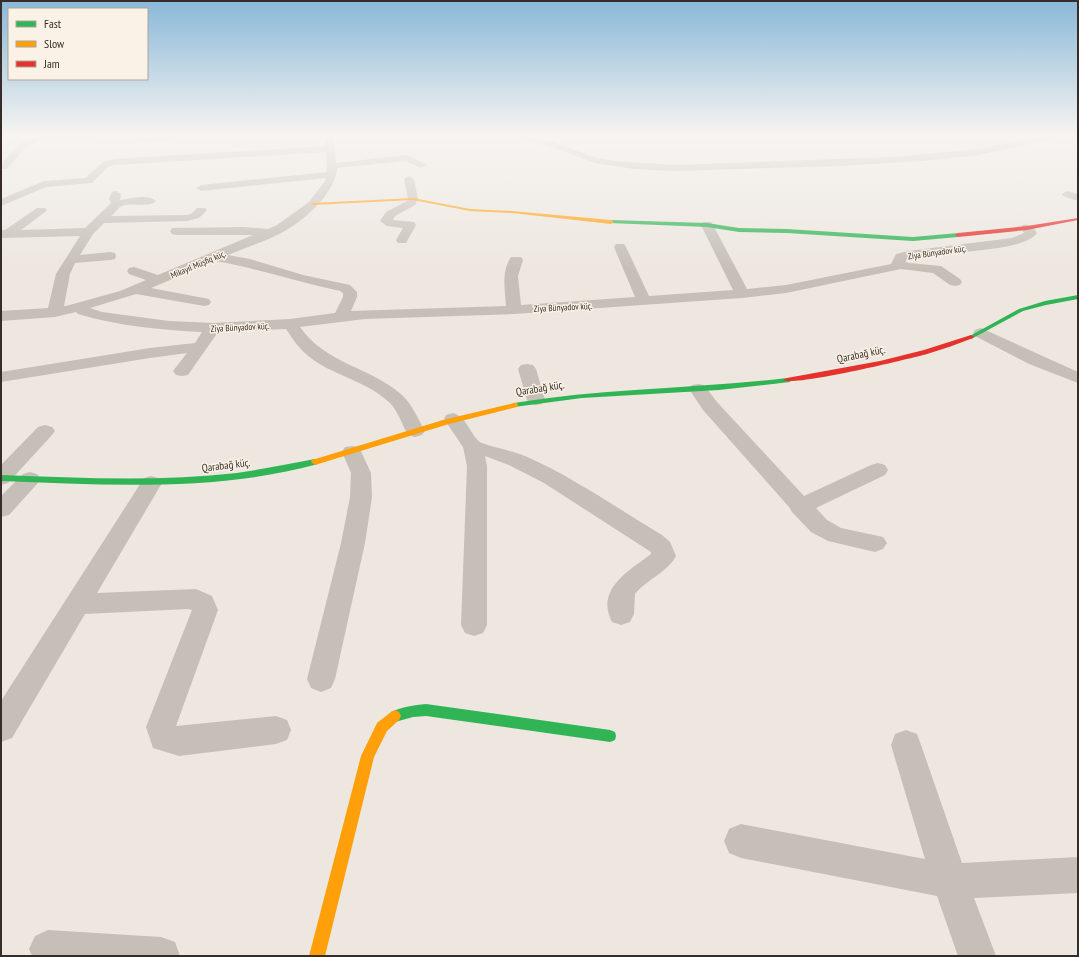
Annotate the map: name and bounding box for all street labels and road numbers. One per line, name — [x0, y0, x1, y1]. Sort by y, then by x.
street label: Ziya Bünyadov küç. — [907, 242, 967, 262]
street label: Mikayıl Müşfiq küç. — [169, 247, 228, 281]
street label: Ziya Bünyadov küç. — [533, 300, 593, 314]
street label: Ziya Bünyadov küç. — [210, 320, 270, 334]
street label: Qarabağ küç. — [836, 342, 886, 366]
street label: Qarabağ küç. — [515, 377, 565, 399]
street label: Qarabağ küç. — [201, 455, 251, 475]

